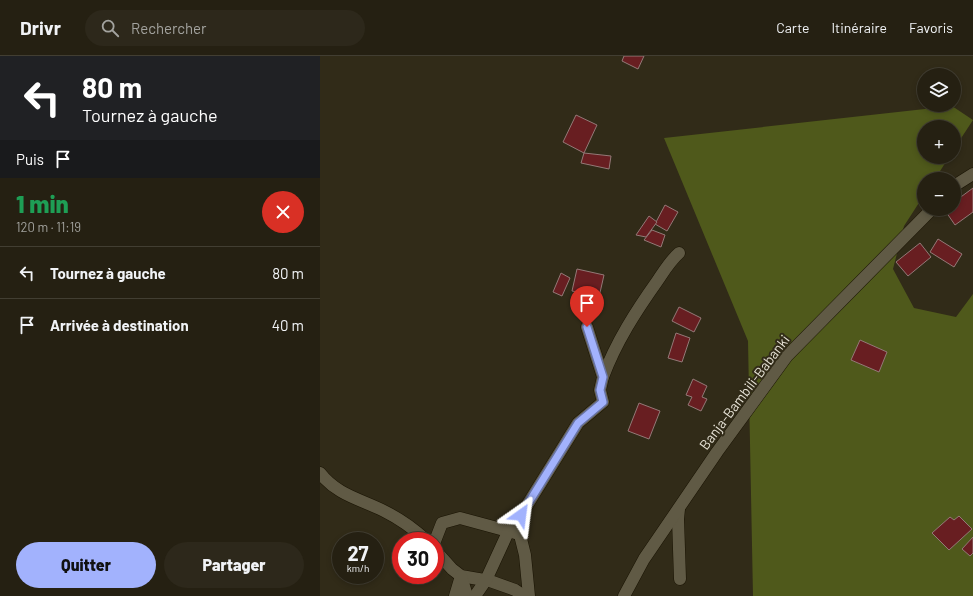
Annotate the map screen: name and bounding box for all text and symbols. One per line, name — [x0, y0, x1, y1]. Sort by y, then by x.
search box — [85, 10, 365, 46]
text: Drivr — [20, 16, 61, 39]
icon: search — [99, 17, 121, 39]
text: Rechercher — [131, 19, 207, 37]
text: Carte — [776, 19, 809, 36]
text: Itinéraire — [831, 19, 887, 36]
text: Favoris — [909, 19, 953, 36]
map controls — [917, 68, 961, 216]
button: layers — [917, 68, 961, 112]
text: 80 m — [82, 70, 142, 104]
icon: left — [16, 72, 68, 124]
text: Tournez à gauche — [82, 104, 218, 126]
button: + — [917, 120, 961, 164]
icon: arrive — [52, 148, 74, 170]
text: Puis — [16, 150, 44, 168]
button: − — [917, 172, 961, 216]
text: 1 min — [16, 189, 69, 218]
button: close — [262, 191, 304, 233]
text: 120 m · 11:19 — [16, 219, 81, 235]
icon: left — [16, 262, 38, 284]
text: Tournez à gauche — [50, 264, 166, 282]
text: 80 m — [272, 264, 304, 282]
pin — [570, 286, 604, 327]
icon: arrive — [576, 292, 598, 314]
icon: arrive — [16, 314, 38, 336]
text: Arrivée à destination — [50, 316, 189, 334]
text: 40 m — [272, 316, 304, 334]
street label: Banja-Bambili-Babanki — [695, 331, 793, 453]
position arrow — [500, 494, 542, 536]
speed limit sign: 30 — [392, 532, 444, 584]
text: 27 — [347, 541, 369, 565]
button: Quitter — [16, 542, 156, 588]
button: Partager — [164, 542, 304, 588]
text: km/h — [347, 562, 369, 574]

